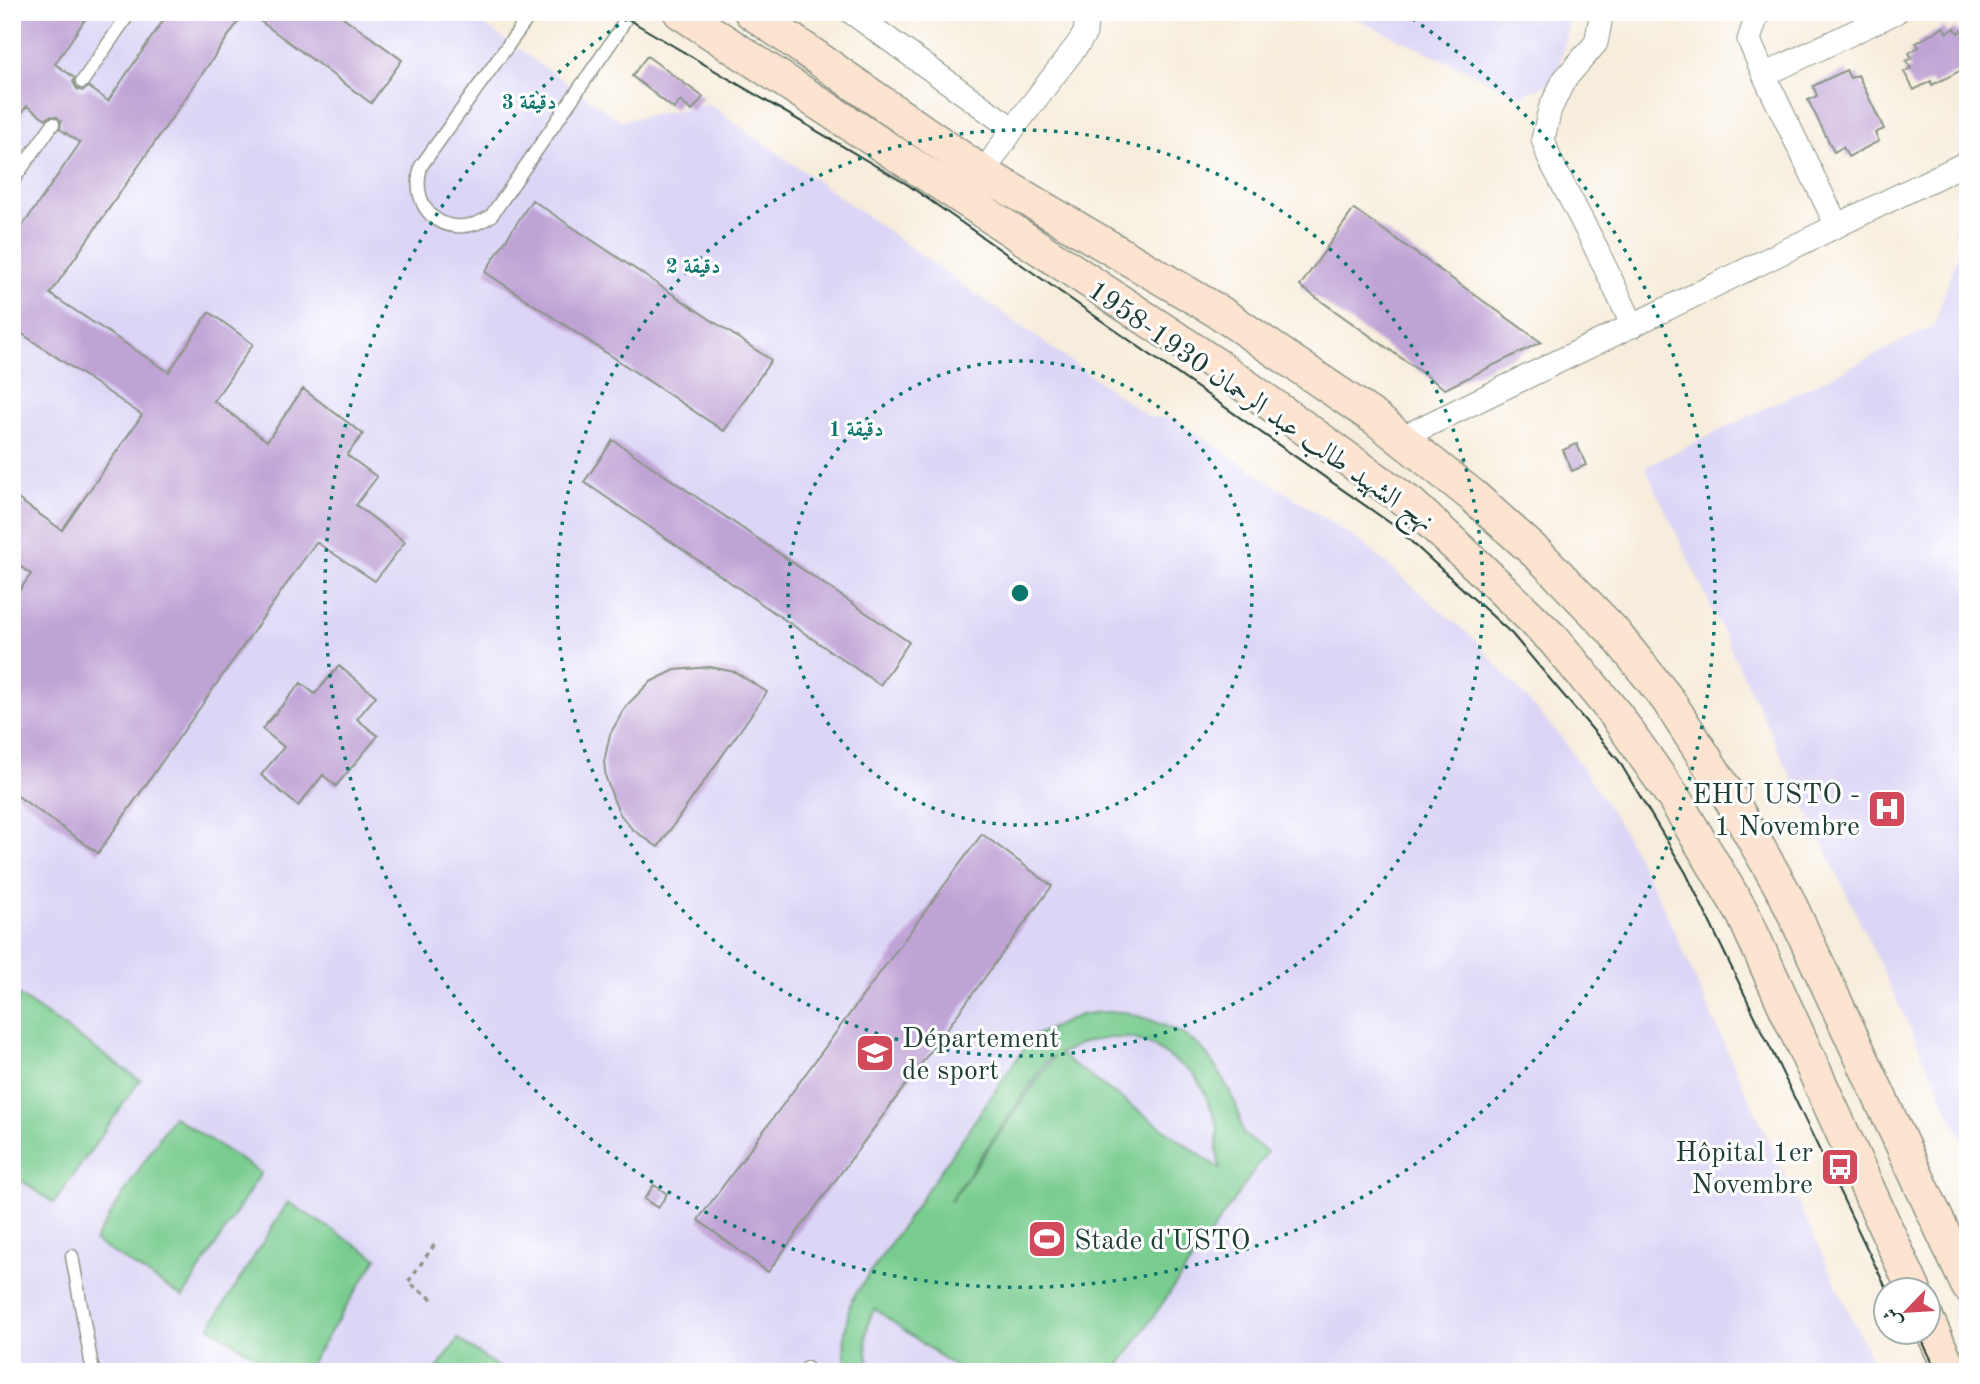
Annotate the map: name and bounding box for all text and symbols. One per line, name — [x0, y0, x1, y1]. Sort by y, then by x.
text: 3 دقيقة — [502, 93, 556, 114]
text: 2 دقيقة — [666, 257, 720, 278]
street label: نهج الشهيد طالب عبد الرحمان 1930-1958 — [1078, 276, 1439, 545]
text: 1 دقيقة — [829, 420, 883, 441]
centre of rings — [1008, 581, 1032, 605]
place label: EHU USTO - 1 Novembre — [1692, 782, 1860, 842]
hospital icon: EHU USTO - 1 Novembre — [1866, 788, 1908, 830]
place label: Département de sport — [902, 1026, 1059, 1086]
school or university icon: Département de sport — [854, 1032, 896, 1074]
place label: Hôpital 1er Novembre — [1675, 1140, 1813, 1200]
bus stop icon: Hôpital 1er Novembre — [1819, 1146, 1861, 1188]
sports icon: Stade d'USTO — [1026, 1218, 1068, 1260]
place label: Stade d'USTO — [1074, 1228, 1250, 1256]
north arrow — [1871, 1276, 1941, 1346]
text: ش — [1881, 1305, 1906, 1330]

